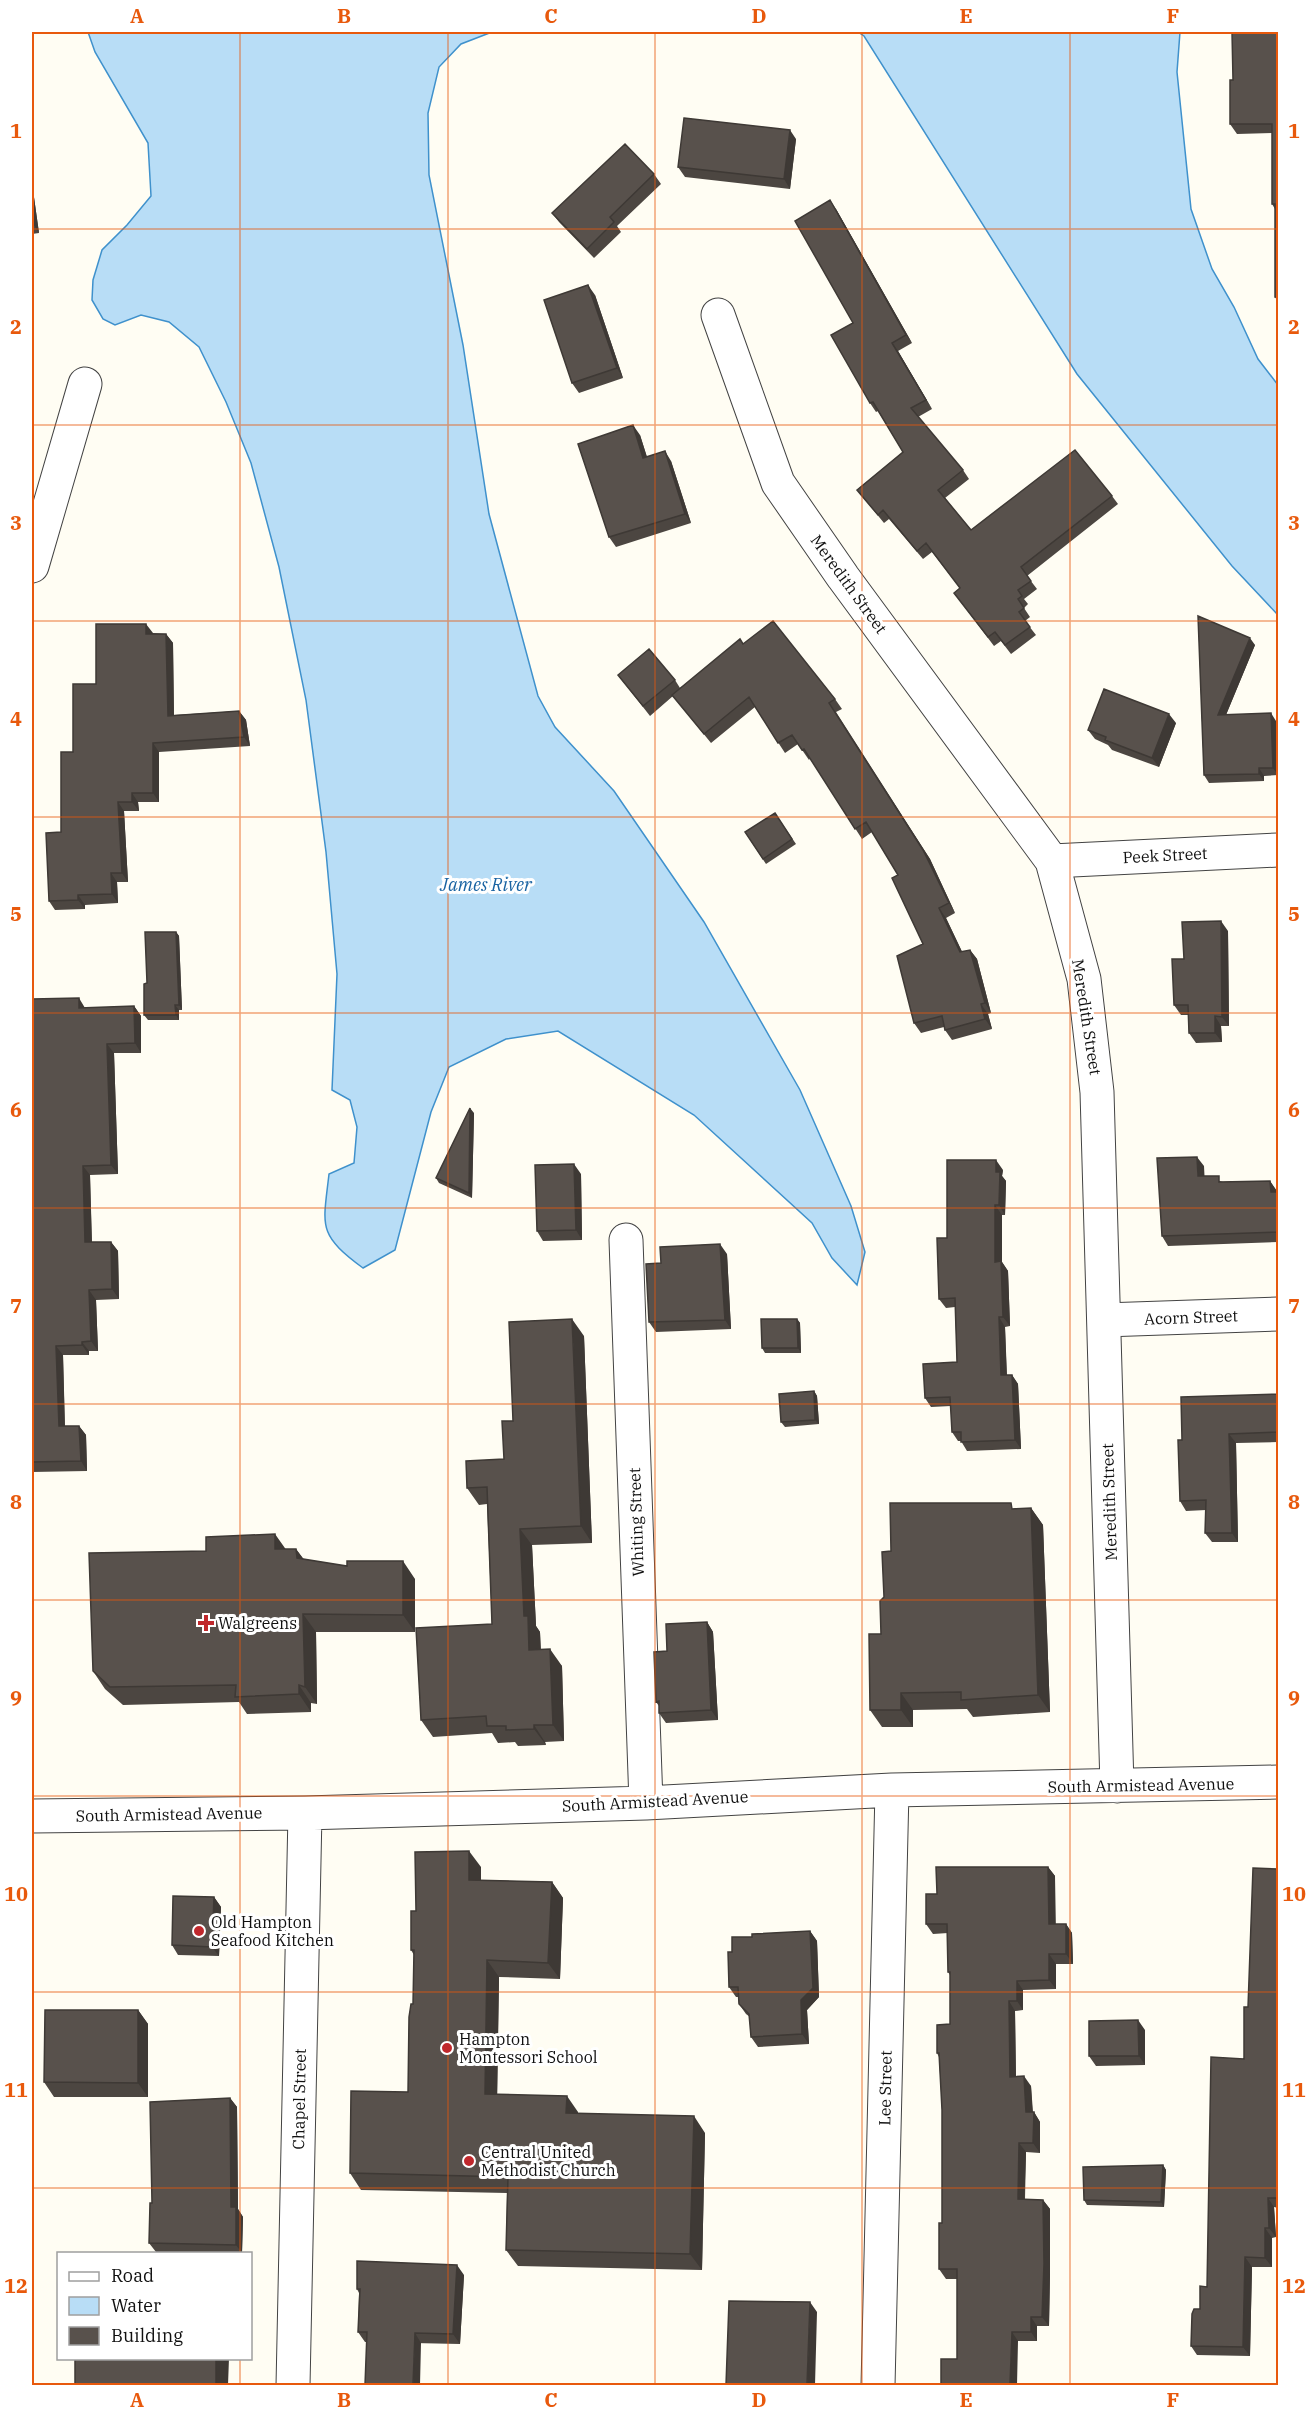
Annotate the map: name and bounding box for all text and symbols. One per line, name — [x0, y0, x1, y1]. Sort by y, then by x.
text: A — [130, 2, 144, 29]
text: B — [337, 2, 351, 29]
text: C — [544, 2, 558, 29]
text: D — [751, 2, 767, 29]
text: E — [959, 2, 973, 29]
text: F — [1167, 2, 1179, 29]
text: 1 — [10, 117, 22, 144]
text: 1 — [1288, 117, 1300, 144]
text: 2 — [10, 313, 22, 340]
text: 2 — [1288, 313, 1300, 340]
text: 3 — [10, 509, 22, 536]
text: 3 — [1288, 509, 1300, 536]
street label: Meredith Street — [806, 531, 892, 638]
text: 4 — [10, 705, 22, 732]
text: 4 — [1288, 705, 1300, 732]
street label: Peek Street — [1122, 843, 1208, 867]
water label: James River — [439, 873, 533, 896]
text: 5 — [10, 900, 22, 927]
text: 5 — [1288, 900, 1300, 927]
street label: Meredith Street — [1068, 957, 1106, 1077]
text: 6 — [10, 1096, 22, 1123]
text: 6 — [1288, 1096, 1300, 1123]
text: 7 — [10, 1292, 22, 1319]
text: 7 — [1288, 1292, 1300, 1319]
street label: Acorn Street — [1144, 1305, 1239, 1329]
street label: Meredith Street — [1097, 1443, 1121, 1561]
street label: Whiting Street — [624, 1467, 648, 1577]
text: 8 — [10, 1488, 22, 1515]
text: 8 — [1288, 1488, 1300, 1515]
place label: Walgreens — [218, 1613, 297, 1633]
marker: Walgreens — [199, 1616, 213, 1630]
text: 9 — [10, 1684, 22, 1711]
text: 9 — [1288, 1684, 1300, 1711]
street label: South Armistead Avenue — [1048, 1773, 1234, 1797]
street label: South Armistead Avenue — [561, 1786, 749, 1816]
street label: South Armistead Avenue — [76, 1802, 262, 1826]
text: 10 — [4, 1880, 28, 1907]
text: 10 — [1282, 1880, 1306, 1907]
place label: Old Hampton Seafood Kitchen — [211, 1912, 334, 1950]
marker: Old Hampton Seafood Kitchen — [192, 1924, 206, 1938]
place label: Hampton Montessori School — [459, 2029, 598, 2067]
marker: Hampton Montessori School — [440, 2041, 454, 2055]
street label: Chapel Street — [288, 2048, 310, 2150]
street label: Lee Street — [874, 2050, 896, 2126]
text: 11 — [4, 2076, 28, 2103]
text: 11 — [1282, 2076, 1306, 2103]
place label: Central United Methodist Church — [481, 2142, 616, 2180]
marker: Central United Methodist Church — [462, 2154, 476, 2168]
legend — [57, 2252, 252, 2360]
text: Road — [111, 2264, 154, 2287]
text: 12 — [4, 2272, 28, 2299]
text: 12 — [1282, 2272, 1306, 2299]
text: Water — [111, 2294, 161, 2317]
text: Building — [111, 2324, 183, 2347]
text: A — [130, 2386, 144, 2413]
text: B — [337, 2386, 351, 2413]
text: C — [544, 2386, 558, 2413]
text: D — [751, 2386, 767, 2413]
text: E — [959, 2386, 973, 2413]
text: F — [1167, 2386, 1179, 2413]

